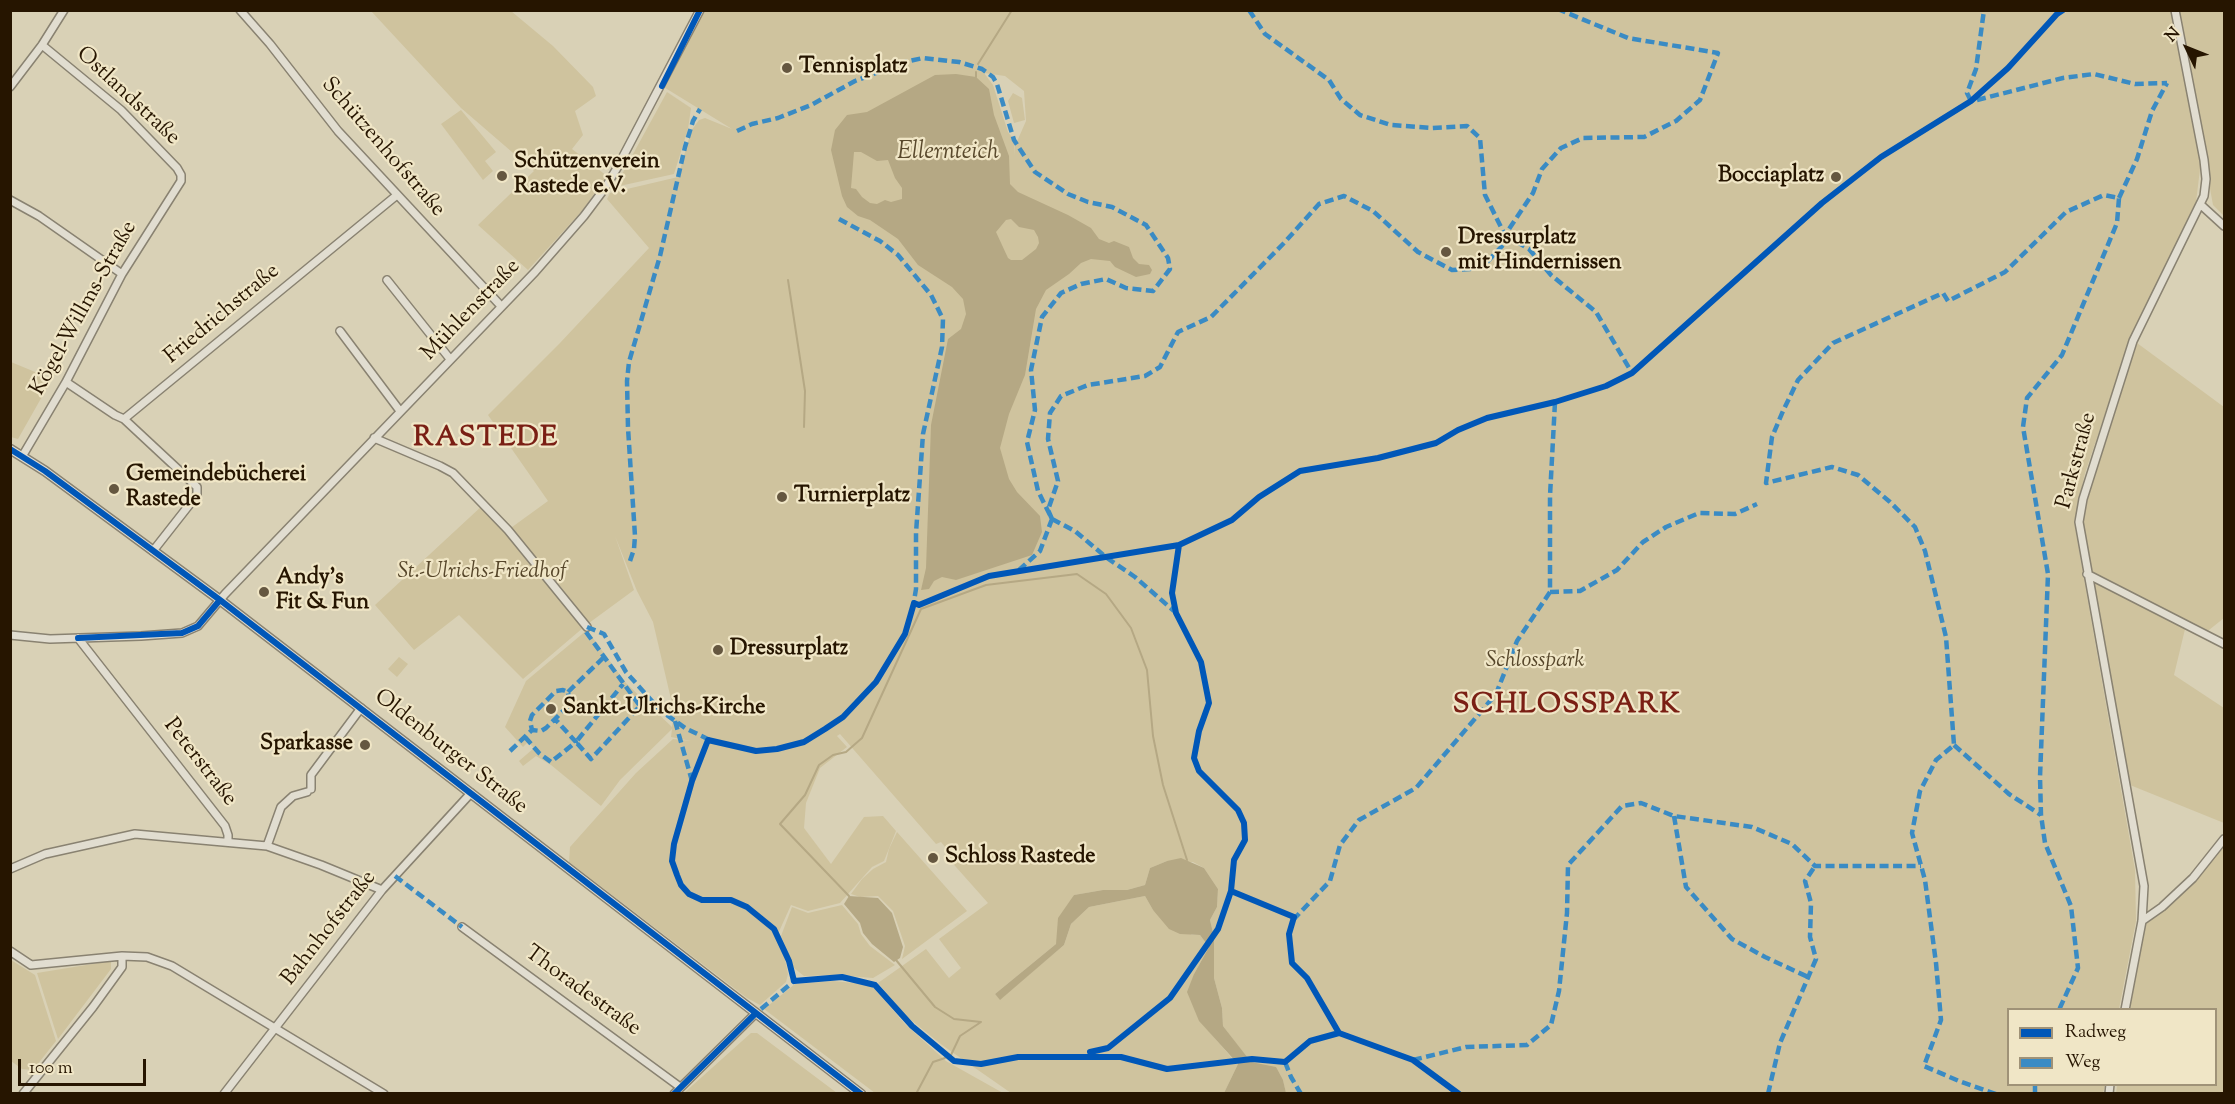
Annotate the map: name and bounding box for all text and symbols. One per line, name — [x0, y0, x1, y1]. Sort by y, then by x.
north arrow — [2157, 18, 2217, 78]
text: N — [2161, 23, 2186, 48]
street label: Ostlandstraße — [69, 42, 185, 152]
place label: Tennisplatz — [799, 55, 908, 81]
marker: Tennisplatz — [780, 61, 794, 75]
street label: Schützenhofstraße — [314, 73, 450, 223]
water label: Ellernteich — [897, 140, 999, 168]
place label: Schützenverein Rastede e.V. — [514, 150, 660, 202]
place label: Bocciaplatz — [1718, 164, 1824, 190]
marker: Schützenverein Rastede e.V. — [495, 169, 509, 183]
marker: Bocciaplatz — [1829, 170, 1843, 184]
street label: Kögel-Willms-Straße — [26, 217, 144, 401]
place label: Dressurplatz mit Hindernissen — [1458, 226, 1621, 278]
marker: Dressurplatz mit Hindernissen — [1439, 245, 1453, 259]
street label: Mühlenstraße — [417, 255, 527, 367]
street label: Friedrichstraße — [160, 259, 286, 371]
street label: Parkstraße — [2053, 410, 2103, 512]
district label: RASTEDE — [413, 423, 559, 457]
place label: Gemeindebücherei Rastede — [126, 463, 306, 514]
marker: Gemeindebücherei Rastede — [107, 482, 121, 496]
place label: Turnierplatz — [794, 484, 910, 510]
marker: Turnierplatz — [775, 490, 789, 504]
park label: St.-Ulrichs-Friedhof — [397, 560, 567, 586]
place label: Andy's Fit & Fun — [276, 566, 369, 618]
marker: Andy's Fit & Fun — [257, 585, 271, 599]
place label: Dressurplatz — [730, 637, 848, 663]
marker: Dressurplatz — [711, 643, 725, 657]
park label: Schlosspark — [1486, 649, 1584, 675]
street label: Oldenburger Straße — [368, 685, 532, 821]
district label: SCHLOSSPARK — [1453, 690, 1681, 724]
place label: Sankt-Ulrichs-Kirche — [563, 696, 766, 722]
marker: Sankt-Ulrichs-Kirche — [544, 702, 558, 716]
street label: Peterstraße — [157, 714, 241, 812]
place label: Sparkasse — [260, 732, 353, 758]
marker: Sparkasse — [358, 738, 372, 752]
place label: Schloss Rastede — [945, 845, 1096, 871]
marker: Schloss Rastede — [926, 851, 940, 865]
street label: Bahnhofstraße — [277, 866, 383, 992]
street label: Thoradestraße — [519, 941, 645, 1043]
legend — [2007, 1008, 2217, 1086]
text: Radweg — [2065, 1020, 2126, 1046]
scale bar — [21, 1047, 148, 1085]
text: Weg — [2065, 1050, 2100, 1076]
text: 100 m — [29, 1056, 73, 1082]

